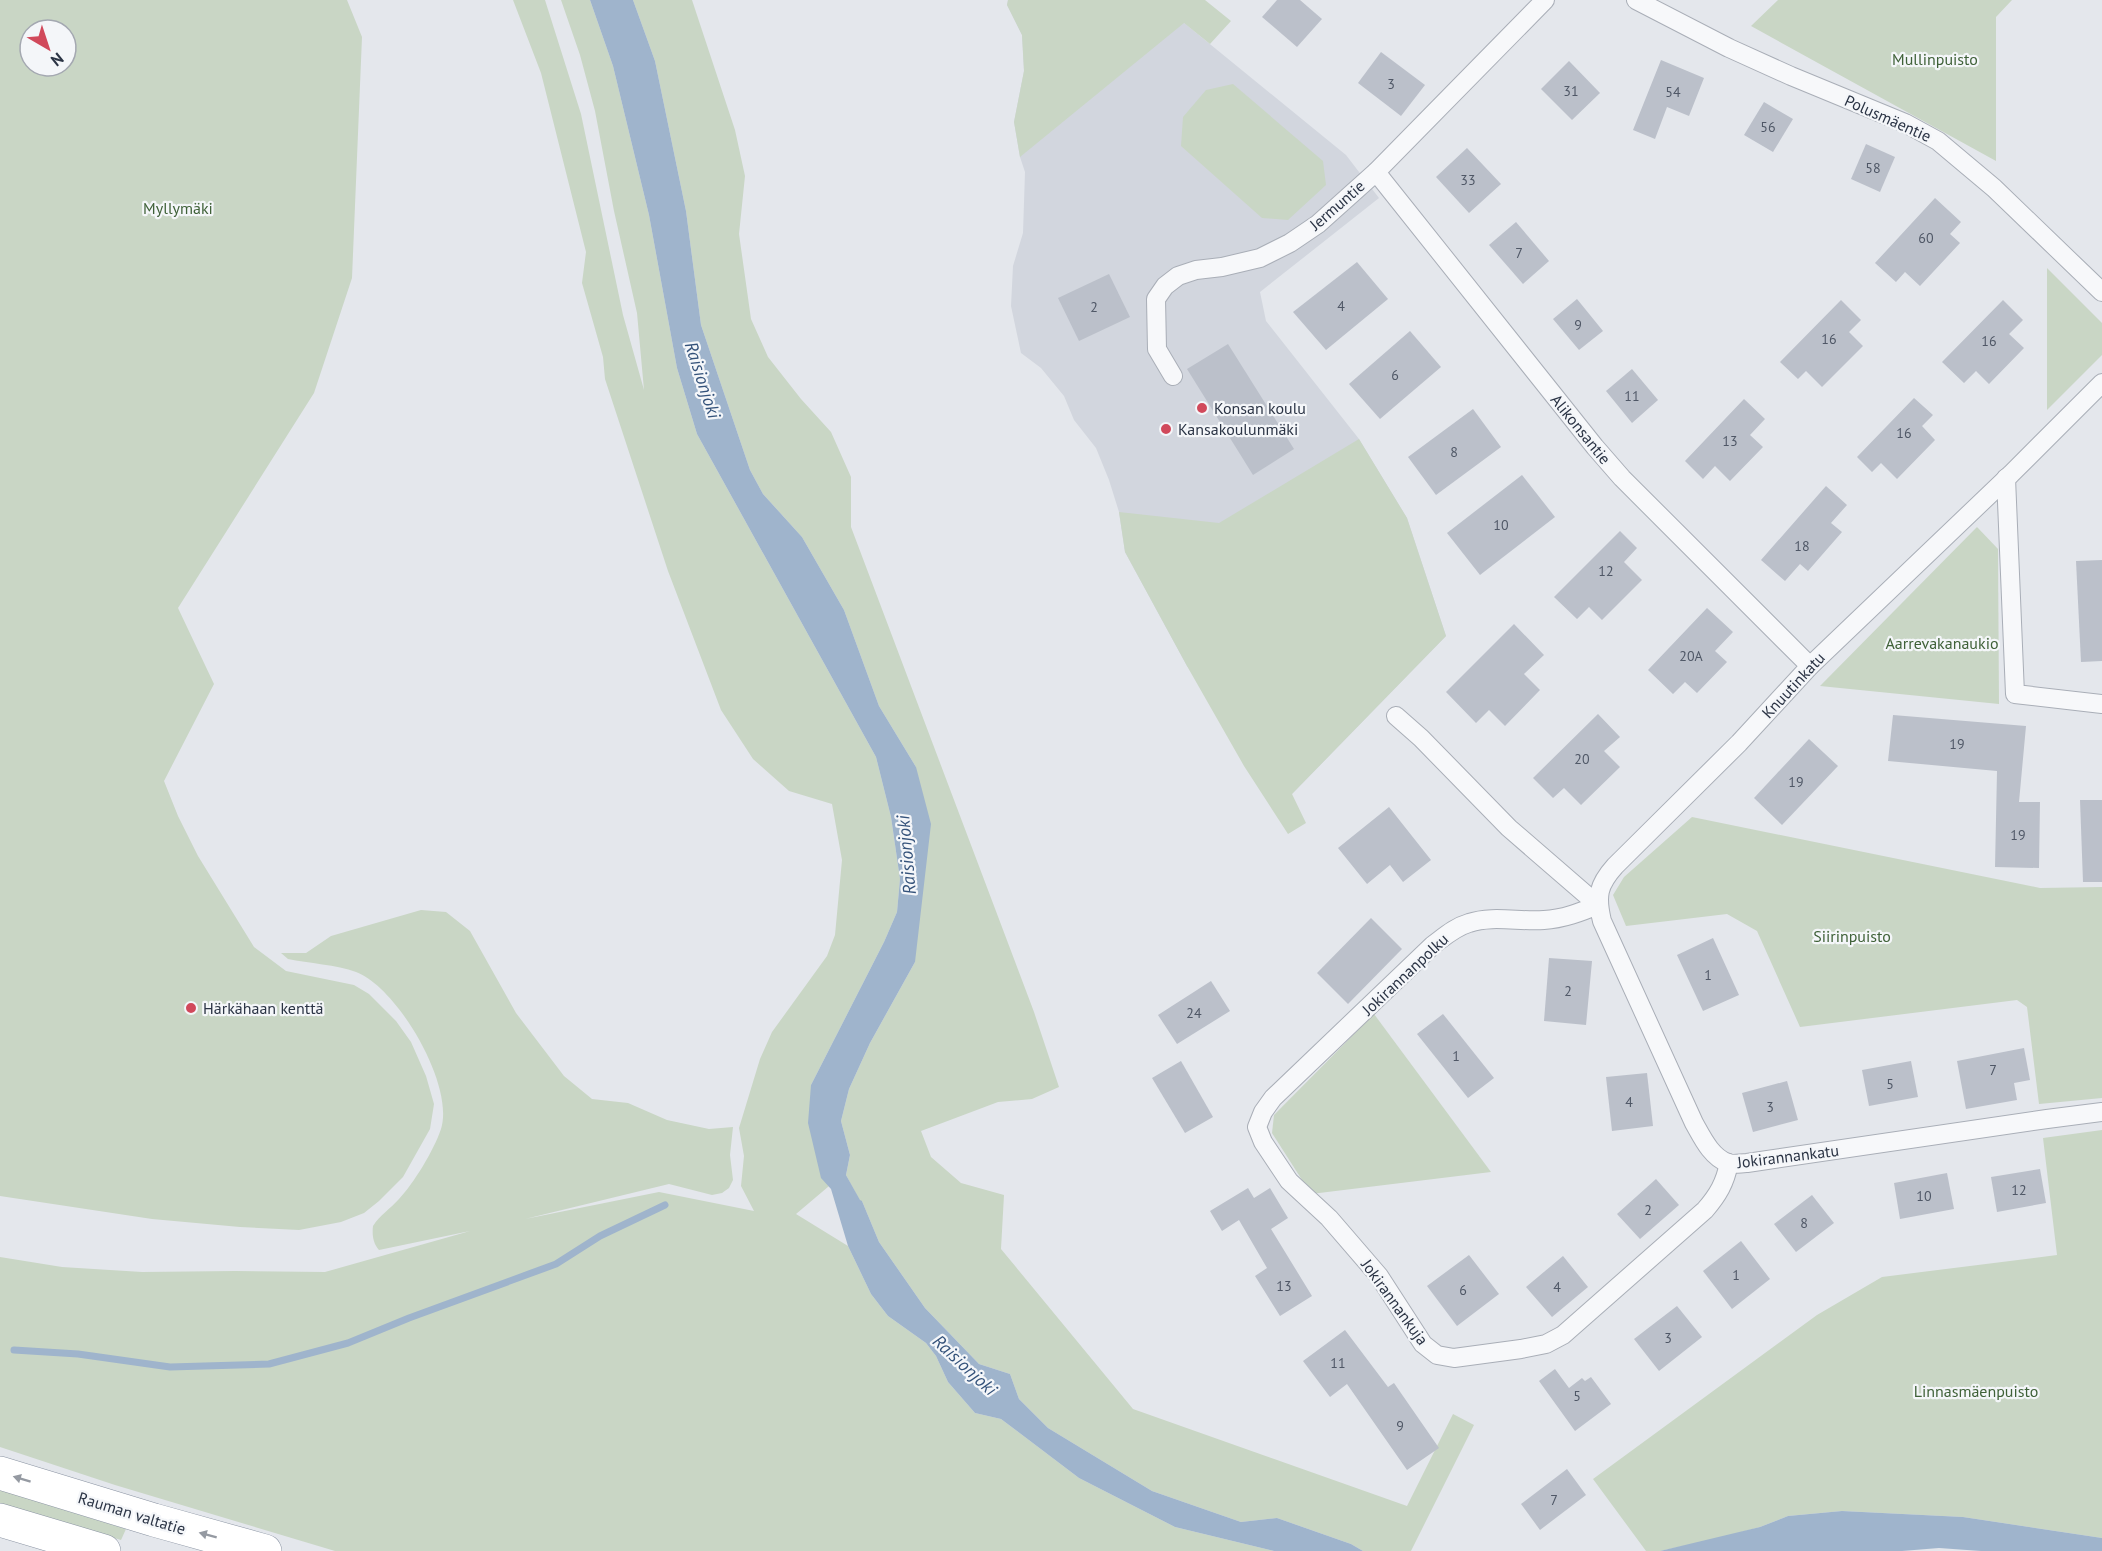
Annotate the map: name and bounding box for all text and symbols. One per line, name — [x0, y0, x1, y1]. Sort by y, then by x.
north arrow — [18, 18, 78, 78]
text: N — [47, 49, 68, 71]
park label: Mullinpuisto — [1892, 49, 1978, 69]
house number: 3 — [1387, 75, 1395, 93]
house number: 31 — [1563, 82, 1579, 100]
house number: 54 — [1665, 83, 1681, 101]
street label: Polusmäentie — [1842, 90, 1934, 146]
house number: 56 — [1760, 118, 1776, 136]
house number: 58 — [1865, 159, 1881, 177]
house number: 33 — [1460, 171, 1476, 189]
street label: Jermuntie — [1305, 176, 1369, 235]
park label: Myllymäki — [143, 198, 213, 218]
house number: 60 — [1918, 229, 1934, 247]
house number: 7 — [1515, 244, 1523, 262]
house number: 4 — [1337, 297, 1345, 315]
house number: 2 — [1090, 298, 1098, 316]
house number: 9 — [1574, 316, 1582, 334]
house number: 16 — [1821, 330, 1837, 348]
house number: 16 — [1981, 332, 1997, 350]
water label: Raisionjoki — [680, 339, 727, 423]
house number: 6 — [1391, 366, 1399, 384]
house number: 11 — [1624, 387, 1640, 405]
street label: Alikonsantie — [1547, 390, 1615, 468]
place label: Konsan koulu — [1214, 398, 1306, 418]
marker: Konsan koulu — [1195, 401, 1209, 415]
place label: Kansakoulunmäki — [1178, 419, 1298, 439]
marker: Kansakoulunmäki — [1159, 422, 1173, 436]
house number: 16 — [1896, 424, 1912, 442]
house number: 13 — [1722, 432, 1738, 450]
house number: 8 — [1450, 443, 1458, 461]
house number: 10 — [1493, 516, 1509, 534]
house number: 18 — [1794, 537, 1810, 555]
house number: 12 — [1598, 562, 1614, 580]
park label: Aarrevakanaukio — [1885, 633, 1999, 653]
house number: 20A — [1679, 647, 1704, 665]
street label: Knuutinkatu — [1757, 648, 1829, 722]
house number: 19 — [1949, 735, 1965, 753]
house number: 20 — [1574, 750, 1590, 768]
house number: 19 — [1788, 773, 1804, 791]
water label: Raisionjoki — [891, 813, 921, 895]
house number: 19 — [2010, 826, 2026, 844]
park label: Siirinpuisto — [1813, 926, 1891, 946]
street label: Jokirannanpolku — [1357, 929, 1452, 1020]
house number: 1 — [1704, 966, 1712, 984]
house number: 2 — [1564, 982, 1572, 1000]
place label: Härkähaan kenttä — [203, 998, 324, 1018]
marker: Härkähaan kenttä — [184, 1001, 198, 1015]
house number: 24 — [1186, 1004, 1202, 1022]
house number: 1 — [1452, 1047, 1460, 1065]
house number: 7 — [1989, 1061, 1997, 1079]
house number: 5 — [1886, 1075, 1894, 1093]
house number: 4 — [1625, 1093, 1633, 1111]
house number: 3 — [1766, 1098, 1774, 1116]
street label: Jokirannankatu — [1735, 1140, 1840, 1172]
house number: 12 — [2011, 1181, 2027, 1199]
house number: 10 — [1916, 1187, 1932, 1205]
house number: 2 — [1644, 1201, 1652, 1219]
house number: 8 — [1800, 1214, 1808, 1232]
street label: Jokirannankuja — [1357, 1254, 1433, 1349]
house number: 1 — [1732, 1266, 1740, 1284]
house number: 13 — [1276, 1277, 1292, 1295]
house number: 4 — [1553, 1278, 1561, 1296]
house number: 6 — [1459, 1281, 1467, 1299]
house number: 3 — [1664, 1329, 1672, 1347]
water label: Raisionjoki — [928, 1330, 1003, 1401]
house number: 11 — [1330, 1354, 1346, 1372]
park label: Linnasmäenpuisto — [1914, 1381, 2038, 1401]
house number: 5 — [1573, 1387, 1581, 1405]
house number: 9 — [1396, 1417, 1404, 1435]
one-way arrow — [13, 1474, 31, 1484]
street label: Rauman valtatie — [76, 1487, 188, 1539]
house number: 7 — [1550, 1491, 1558, 1509]
one-way arrow — [199, 1530, 218, 1540]

